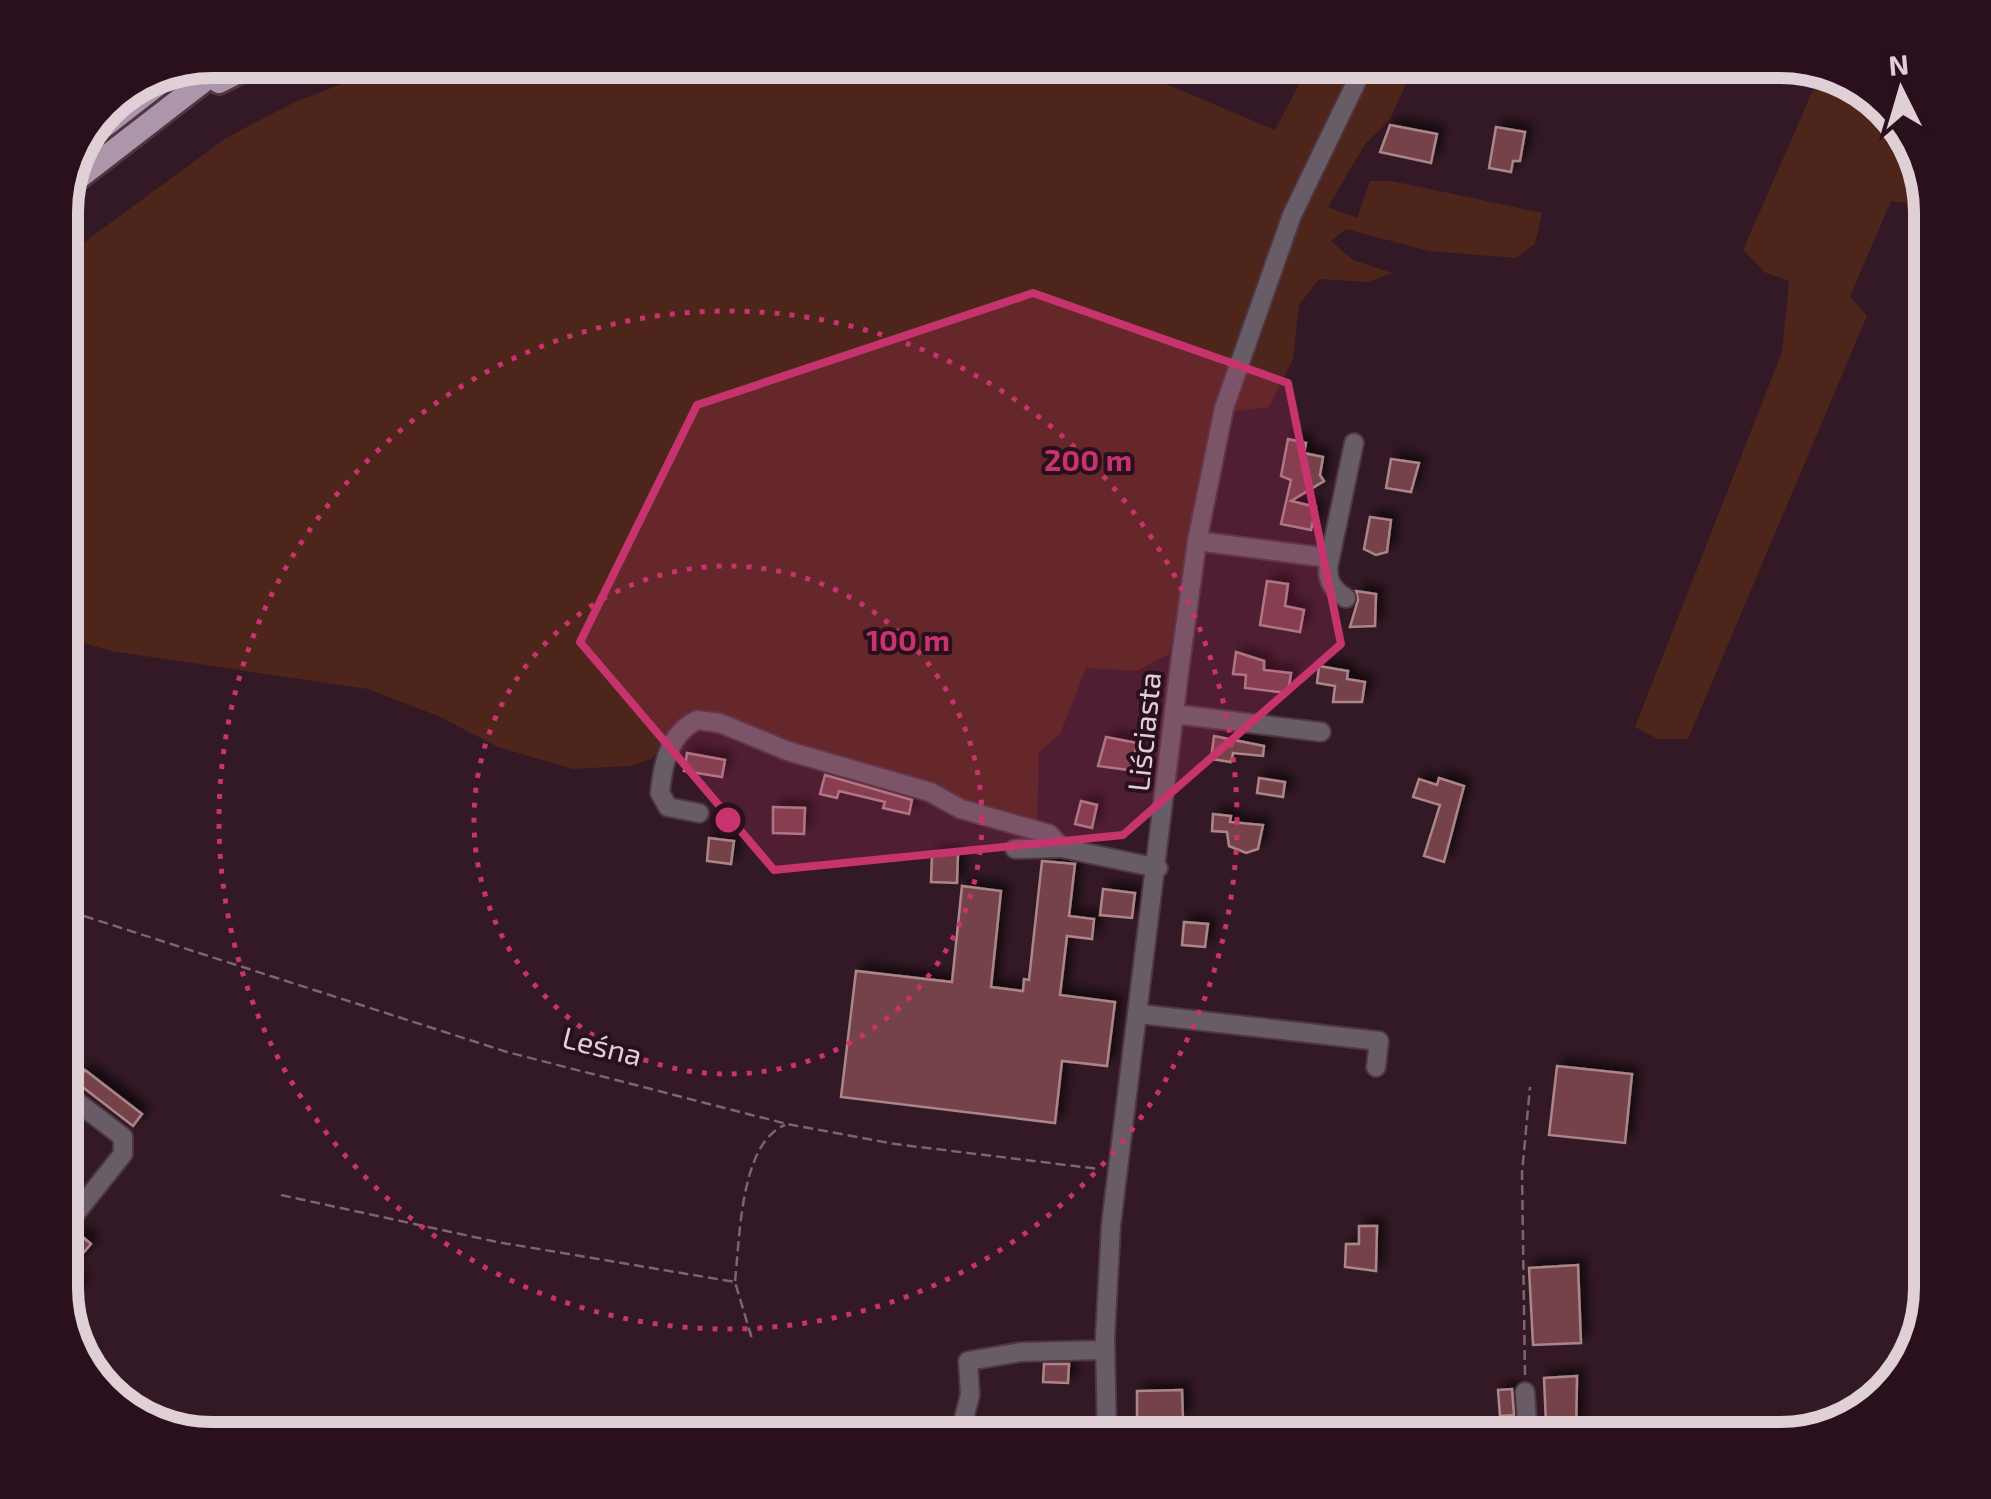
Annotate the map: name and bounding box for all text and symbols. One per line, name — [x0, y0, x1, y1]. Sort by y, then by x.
north arrow — [1851, 40, 1951, 140]
text: N — [1887, 46, 1910, 82]
text: 200 m — [1044, 441, 1132, 477]
text: 100 m — [866, 621, 950, 657]
street label: Liściasta — [1119, 670, 1167, 793]
centre of rings — [710, 802, 746, 838]
street label: Leśna — [559, 1018, 646, 1072]

